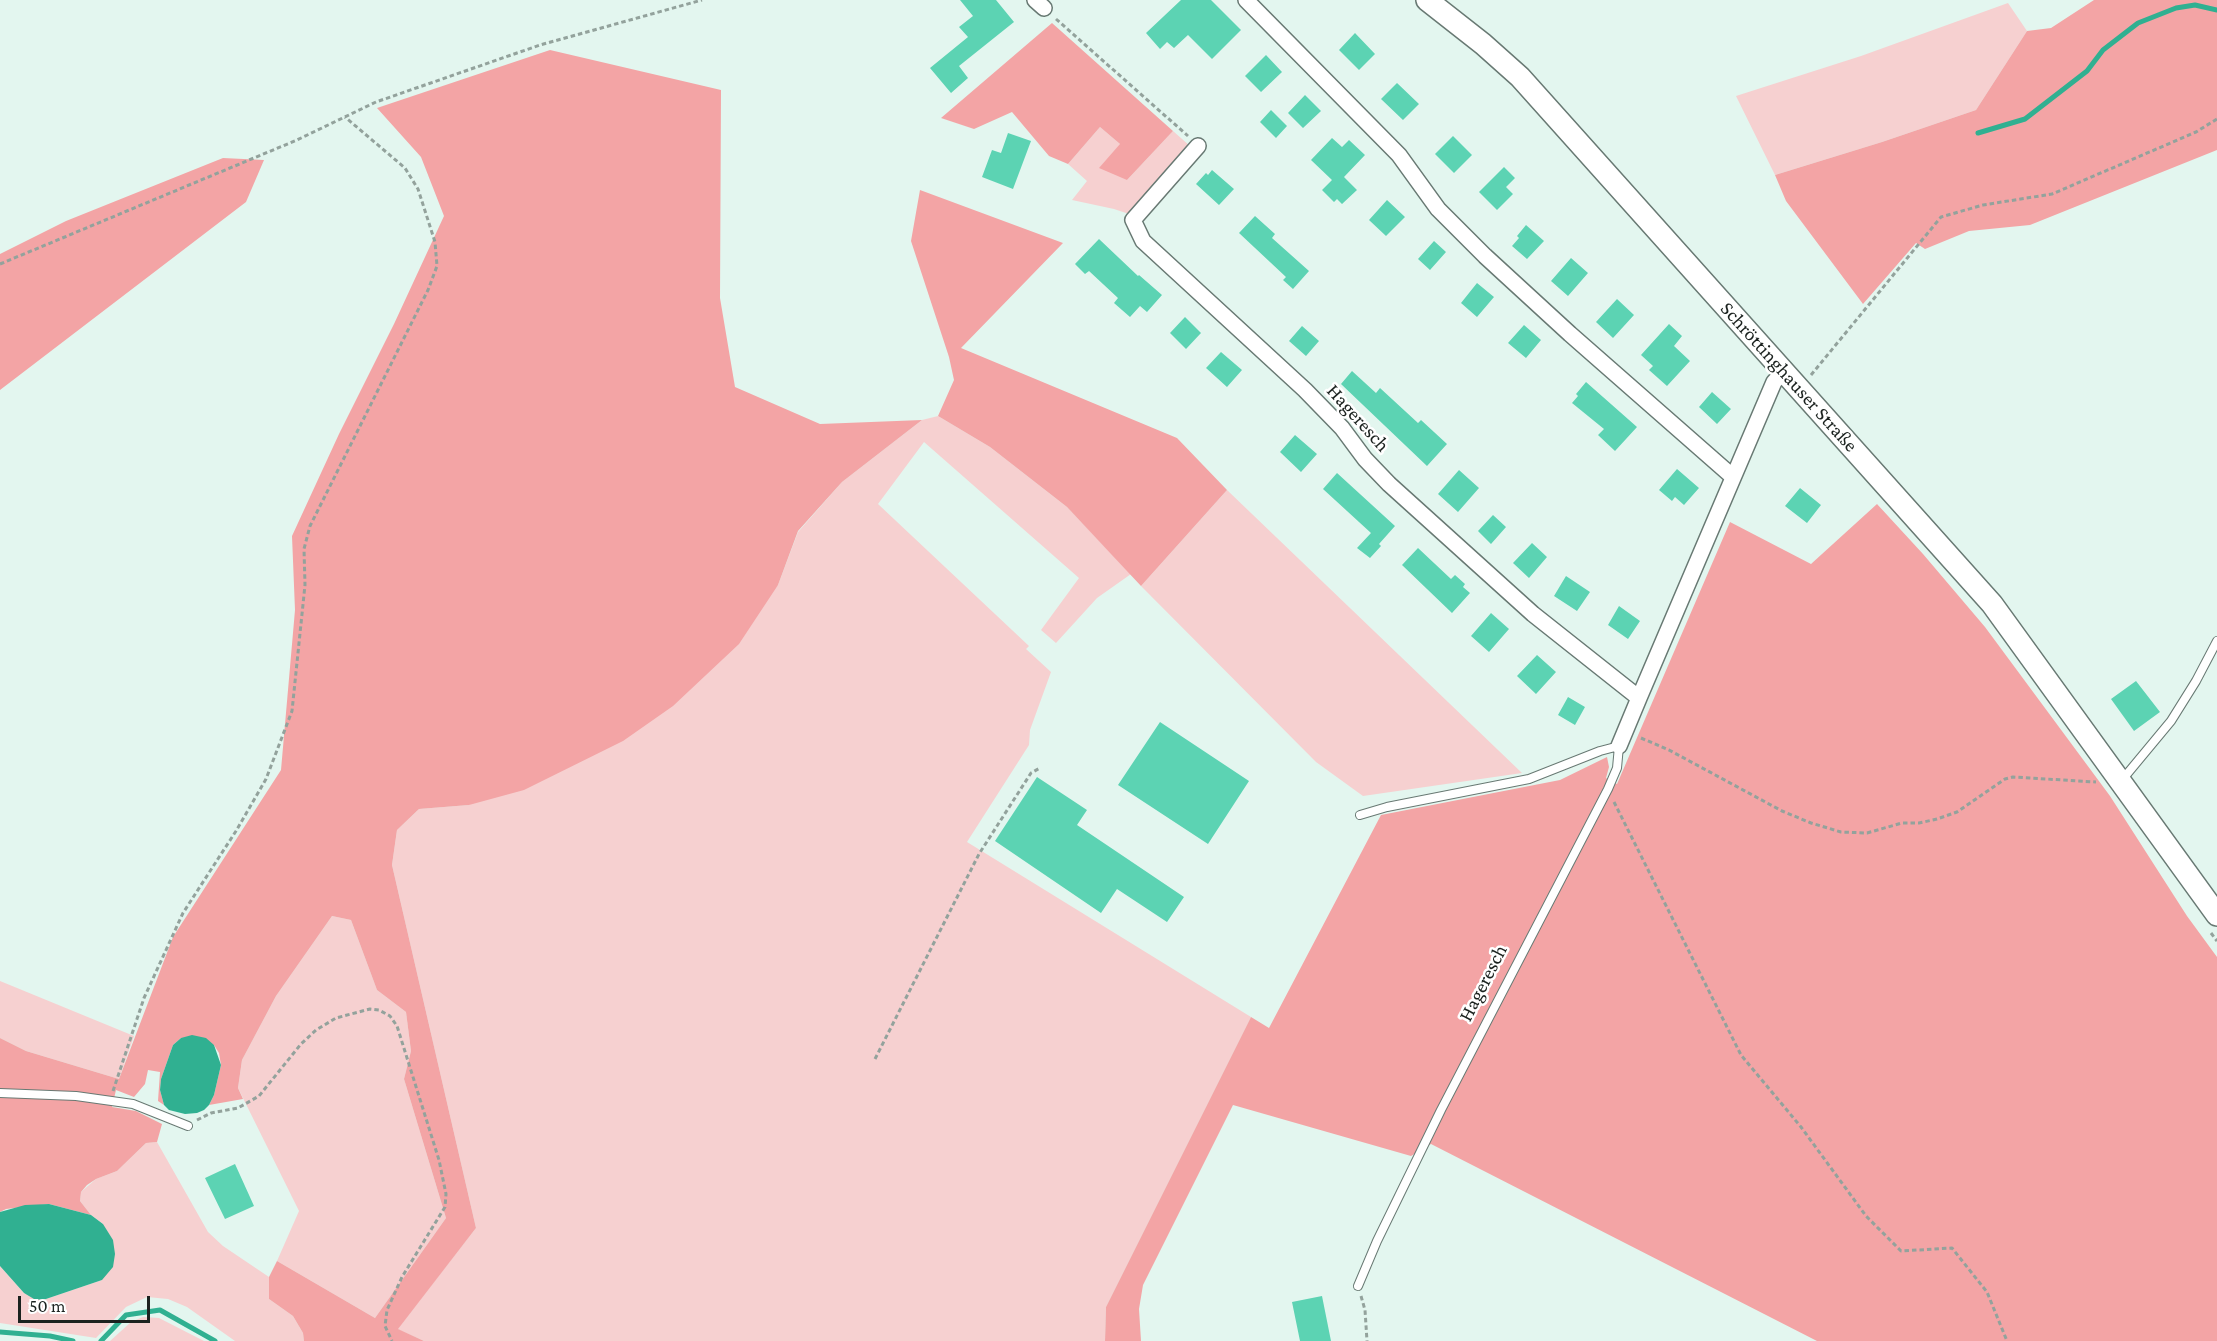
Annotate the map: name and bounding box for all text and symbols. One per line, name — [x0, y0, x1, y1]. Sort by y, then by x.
street label: Schröttinghauser Straße — [1715, 297, 1863, 457]
street label: Hageresch — [1321, 379, 1395, 457]
street label: Hageresch — [1453, 941, 1513, 1025]
scale bar — [21, 1284, 153, 1322]
text: 50 m — [29, 1296, 66, 1316]

